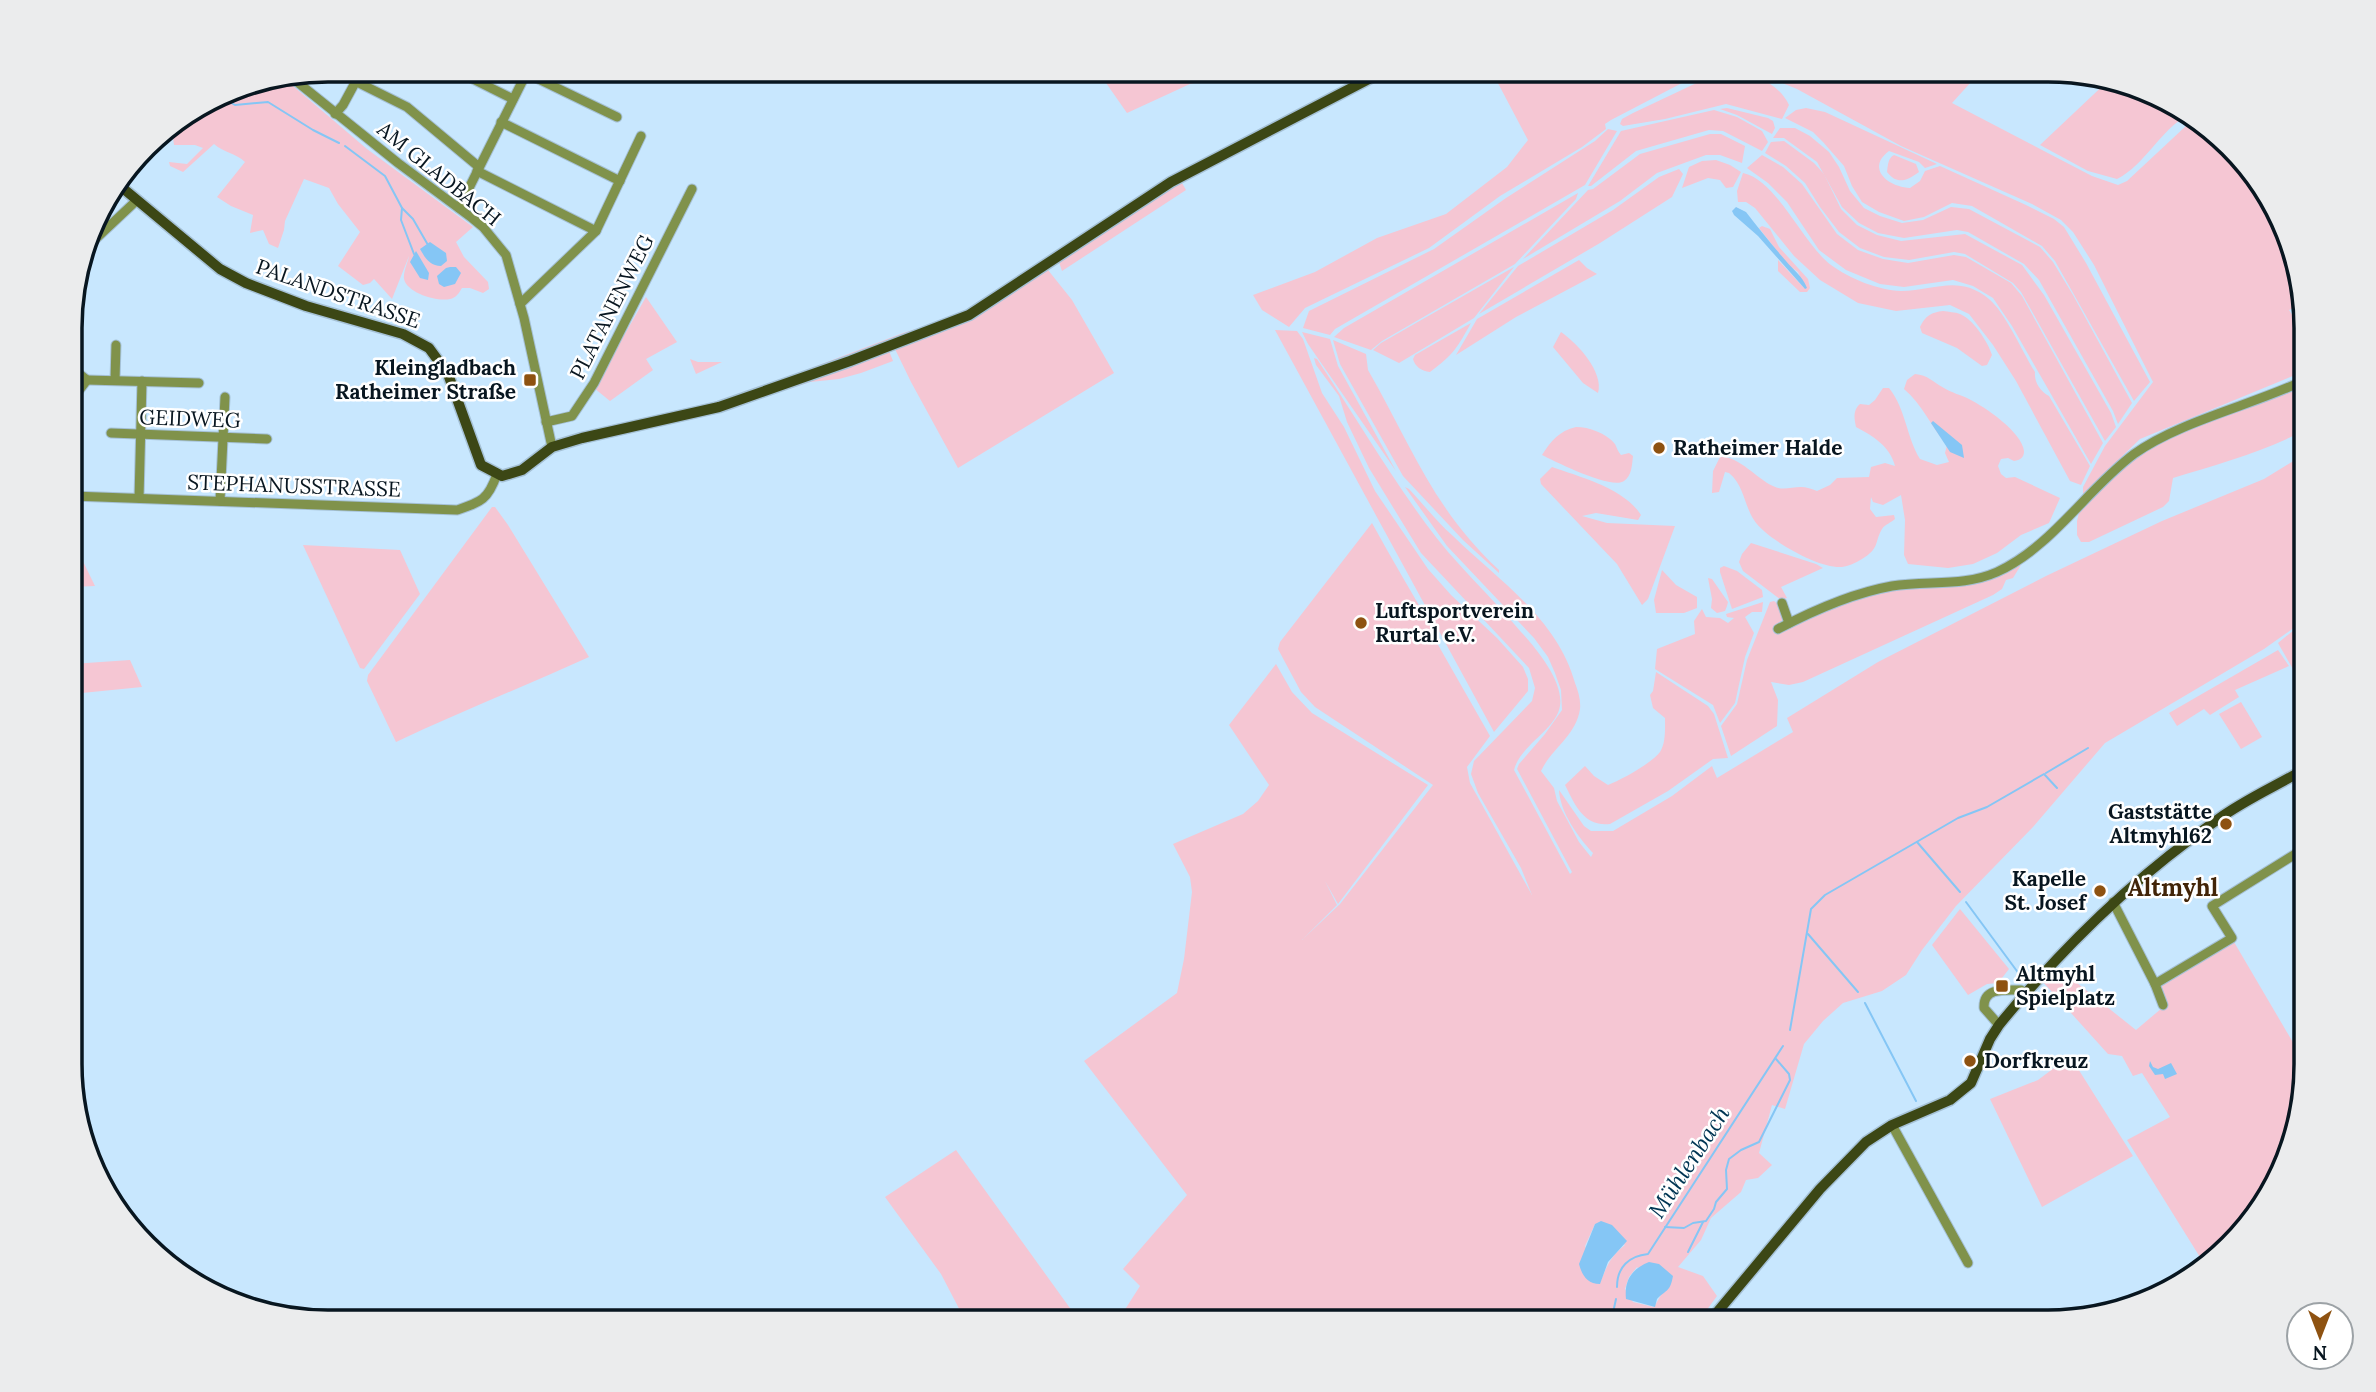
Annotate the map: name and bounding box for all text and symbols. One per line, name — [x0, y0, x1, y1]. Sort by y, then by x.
street label: AM GLADBACH — [371, 115, 507, 232]
street label: PLATANENWEG — [563, 230, 660, 384]
street label: PALANDSTRASSE — [252, 253, 424, 334]
place label: Kleingladbach Ratheimer Straße — [335, 354, 516, 405]
marker: Kleingladbach Ratheimer Straße — [522, 372, 538, 388]
street label: GEIDWEG — [139, 403, 241, 434]
place label: Ratheimer Halde — [1673, 434, 1843, 461]
marker: Ratheimer Halde — [1651, 440, 1667, 456]
street label: STEPHANUSSTRASSE — [187, 468, 401, 503]
place label: Luftsportverein Rurtal e.V. — [1375, 597, 1534, 648]
marker: Luftsportverein Rurtal e.V. — [1353, 615, 1369, 631]
place label: Gaststätte Altmyhl62 — [2108, 798, 2212, 849]
marker: Gaststätte Altmyhl62 — [2218, 816, 2234, 832]
place label: Kapelle St. Josef — [2004, 865, 2087, 916]
district label: Altmyhl — [2128, 872, 2218, 903]
marker: Kapelle St. Josef — [2092, 883, 2108, 899]
place label: Altmyhl Spielplatz — [2016, 960, 2115, 1011]
marker: Altmyhl Spielplatz — [1994, 978, 2010, 994]
place label: Dorfkreuz — [1984, 1047, 2089, 1074]
marker: Dorfkreuz — [1962, 1053, 1978, 1069]
water label: Mühlenbach — [1642, 1100, 1736, 1223]
north arrow — [2285, 1301, 2355, 1371]
text: N — [2312, 1341, 2327, 1365]

